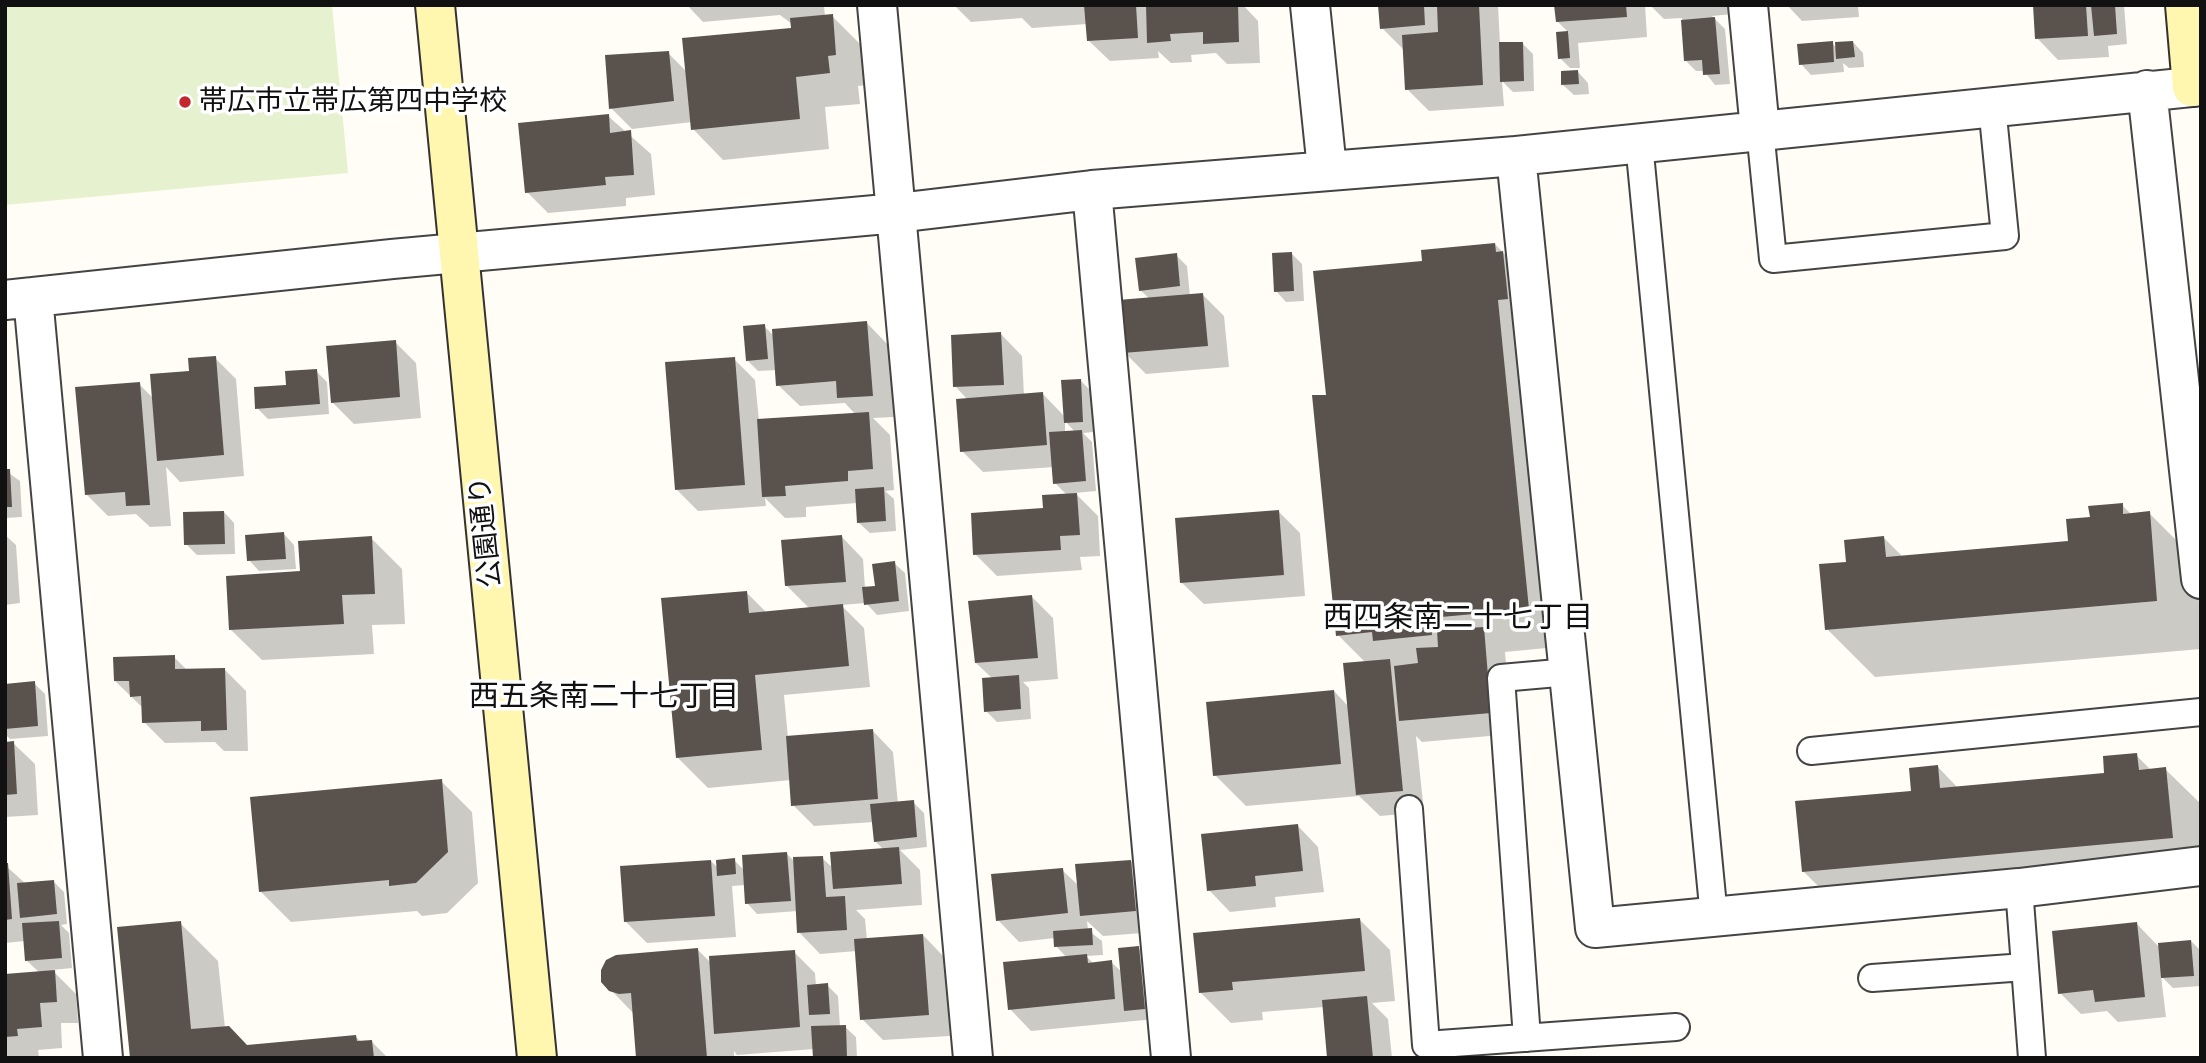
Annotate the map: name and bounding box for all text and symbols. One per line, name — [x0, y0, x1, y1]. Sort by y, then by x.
place label: 帯広市立帯広第四中学校 — [199, 85, 507, 119]
marker: 帯広市立帯広第四中学校 — [177, 94, 193, 110]
street label: 公園通り — [463, 475, 509, 589]
district label: 西四条南二十七丁目 — [1323, 600, 1593, 636]
district label: 西五条南二十七丁目 — [469, 679, 739, 715]

